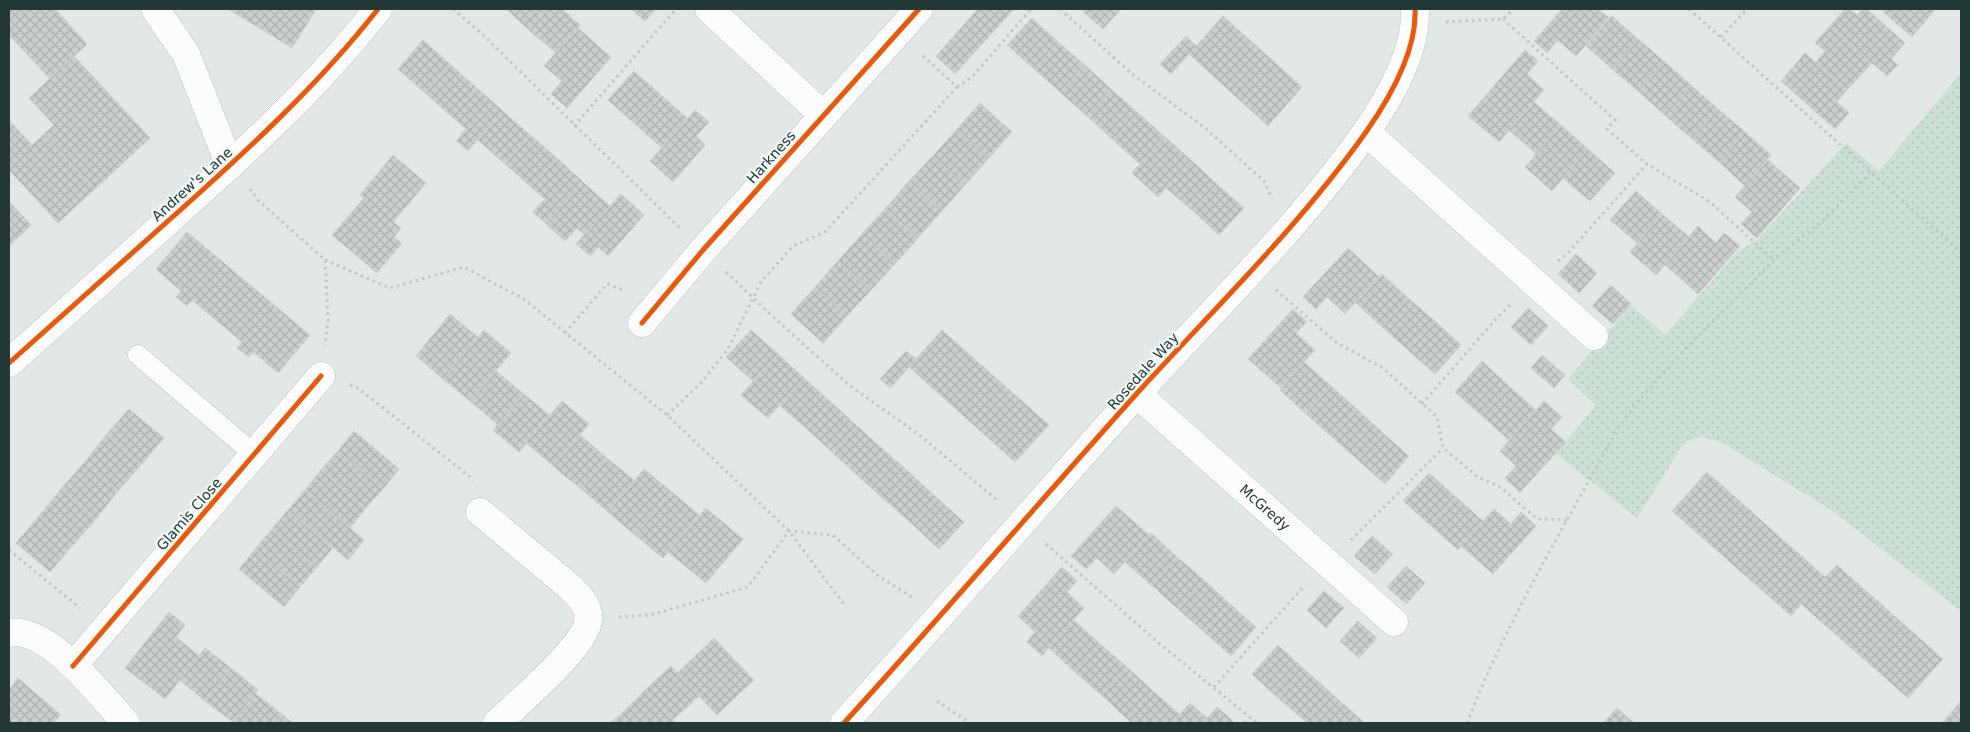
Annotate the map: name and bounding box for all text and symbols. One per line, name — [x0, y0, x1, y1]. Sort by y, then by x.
street label: Harkness — [743, 127, 799, 187]
street label: Andrew's Lane — [149, 144, 235, 224]
street label: Rosedale Way — [1104, 329, 1182, 413]
street label: Glamis Close — [153, 475, 225, 553]
street label: McGredy — [1236, 481, 1293, 534]

